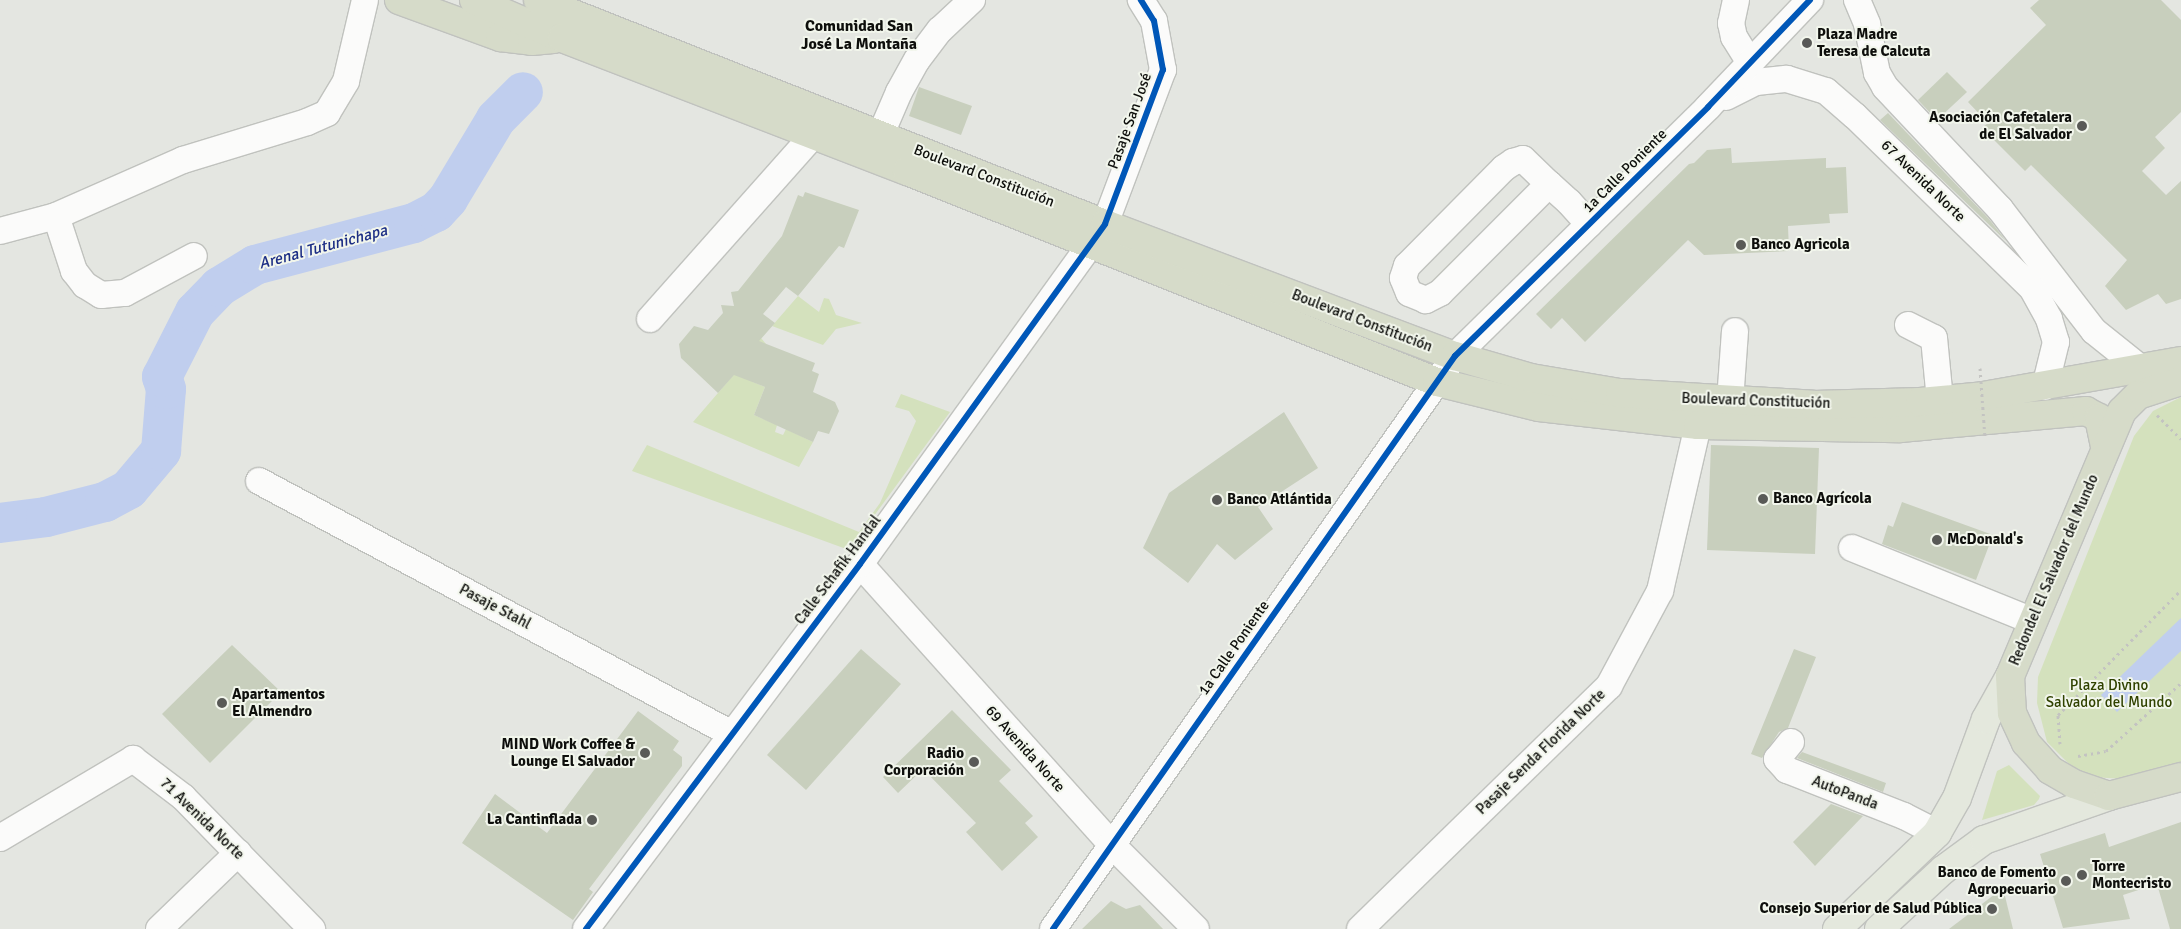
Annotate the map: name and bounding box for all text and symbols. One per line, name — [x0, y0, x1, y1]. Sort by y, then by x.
district label: Comunidad San José La Montaña — [801, 16, 917, 54]
place label: Plaza Madre Teresa de Calcuta — [1817, 25, 1930, 60]
marker: Plaza Madre Teresa de Calcuta — [1801, 37, 1813, 49]
street label: Pasaje San José — [1104, 70, 1156, 172]
place label: Asociación Cafetalera de El Salvador — [1929, 108, 2072, 143]
marker: Asociación Cafetalera de El Salvador — [2076, 120, 2088, 132]
street label: 1a Calle Poniente — [1579, 125, 1671, 217]
street label: 67 Avenida Norte — [1877, 136, 1969, 226]
street label: Boulevard Constitución — [911, 141, 1057, 211]
water label: Arenal Tutunichapa — [257, 221, 389, 273]
place label: Banco Agricola — [1751, 236, 1850, 254]
marker: Banco Agricola — [1735, 239, 1747, 251]
street label: Boulevard Constitución — [1289, 286, 1435, 356]
street label: Boulevard Constitución — [1681, 389, 1831, 413]
street label: Redondel El Salvador del Mundo — [2005, 472, 2103, 668]
place label: Banco Agrícola — [1773, 490, 1872, 508]
place label: Banco Atlántida — [1227, 491, 1332, 509]
marker: Banco Agrícola — [1757, 493, 1769, 505]
marker: Banco Atlántida — [1211, 494, 1223, 506]
street label: Calle Schafik Handal — [791, 512, 885, 628]
place label: McDonald's — [1947, 531, 2023, 549]
marker: McDonald's — [1931, 534, 1943, 546]
street label: Pasaje Stahl — [456, 581, 534, 633]
street label: 1a Calle Poniente — [1195, 597, 1273, 699]
park label: Plaza Divino Salvador del Mundo — [2046, 676, 2172, 711]
place label: Apartamentos El Almendro — [232, 685, 325, 720]
street label: Pasaje Senda Florida Norte — [1473, 685, 1609, 819]
marker: Apartamentos El Almendro — [216, 697, 228, 709]
street label: 69 Avenida Norte — [981, 702, 1069, 796]
place label: MIND Work Coffee & Lounge El Salvador — [501, 735, 635, 770]
place label: Radio Corporación — [884, 744, 964, 779]
marker: MIND Work Coffee & Lounge El Salvador — [639, 747, 651, 759]
marker: Radio Corporación — [968, 756, 980, 768]
street label: AutoPanda — [1809, 772, 1881, 814]
street label: 71 Avenida Norte — [156, 774, 248, 864]
place label: La Cantinflada — [487, 811, 582, 829]
marker: La Cantinflada — [586, 814, 598, 826]
place label: Torre Montecristo — [2092, 857, 2171, 892]
place label: Banco de Fomento Agropecuario — [1937, 863, 2056, 898]
marker: Torre Montecristo — [2076, 869, 2088, 881]
marker: Banco de Fomento Agropecuario — [2060, 875, 2072, 887]
place label: Consejo Superior de Salud Pública — [1760, 900, 1982, 918]
marker: Consejo Superior de Salud Pública — [1986, 903, 1998, 915]

